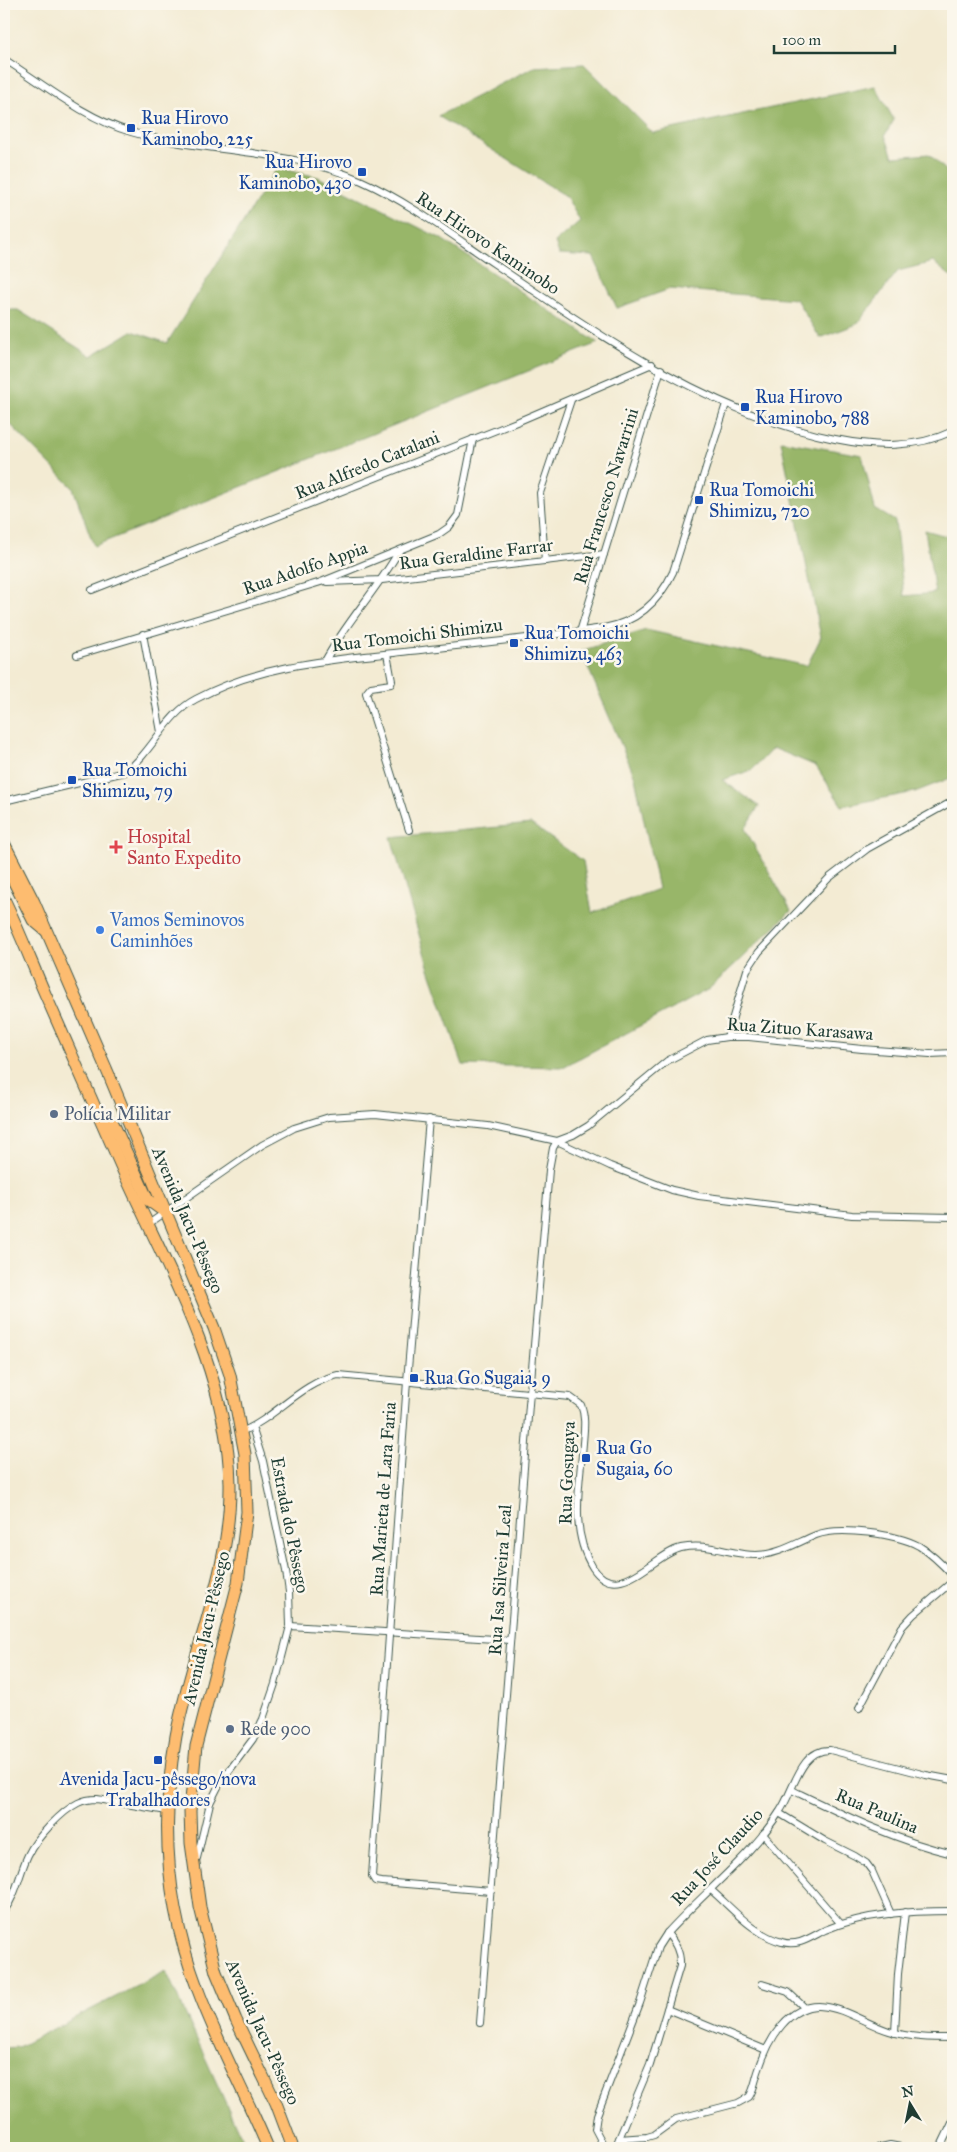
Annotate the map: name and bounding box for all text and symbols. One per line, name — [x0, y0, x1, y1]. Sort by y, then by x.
scale bar — [774, 22, 896, 54]
text: 100 m — [782, 31, 822, 49]
place label: Rua Hirovo Kaminobo, 225 — [141, 107, 253, 150]
marker: Rua Hirovo Kaminobo, 225 — [125, 122, 137, 134]
place label: Rua Hirovo Kaminobo, 430 — [238, 151, 352, 194]
marker: Rua Hirovo Kaminobo, 430 — [356, 166, 368, 178]
street label: Rua Hirovo Kaminobo — [412, 187, 564, 299]
place label: Rua Hirovo Kaminobo, 788 — [755, 386, 870, 429]
marker: Rua Hirovo Kaminobo, 788 — [739, 401, 751, 413]
street label: Rua Francesco Navarrini — [569, 405, 643, 587]
street label: Rua Alfredo Catalani — [292, 426, 443, 504]
place label: Rua Tomoichi Shimizu, 720 — [709, 479, 814, 522]
marker: Rua Tomoichi Shimizu, 720 — [693, 494, 705, 506]
street label: Rua Geraldine Farrar — [398, 534, 555, 574]
street label: Rua Adolfo Appia — [240, 536, 371, 600]
street label: Rua Tomoichi Shimizu — [330, 614, 504, 656]
place label: Rua Tomoichi Shimizu, 463 — [524, 622, 629, 665]
marker: Rua Tomoichi Shimizu, 463 — [508, 637, 520, 649]
place label: Rua Tomoichi Shimizu, 79 — [82, 759, 187, 802]
marker: Rua Tomoichi Shimizu, 79 — [66, 774, 78, 786]
place label: Hospital Santo Expedito — [127, 826, 241, 869]
marker: Hospital Santo Expedito — [109, 840, 123, 854]
place label: Vamos Seminovos Caminhões — [109, 909, 244, 952]
marker: Vamos Seminovos Caminhões — [94, 924, 106, 936]
street label: Rua Zituo Karasawa — [726, 1013, 874, 1045]
place label: Polícia Militar — [64, 1103, 171, 1125]
marker: Polícia Militar — [48, 1108, 60, 1120]
street label: Avenida Jacu-Pêssego — [146, 1142, 229, 1297]
place label: Rua Go Sugaia, 9 — [424, 1367, 551, 1390]
marker: Rua Go Sugaia, 9 — [408, 1372, 420, 1384]
street label: Rua Marieta de Lara Faria — [365, 1401, 401, 1597]
street label: Rua Gosugaya — [554, 1420, 581, 1525]
place label: Rua Go Sugaia, 60 — [596, 1437, 673, 1481]
marker: Rua Go Sugaia, 60 — [580, 1452, 592, 1464]
street label: Estrada do Pêssego — [265, 1455, 314, 1595]
street label: Rua Isa Silveira Leal — [484, 1504, 516, 1656]
street label: Avenida Jacu-Pêssego — [177, 1549, 235, 1708]
place label: Rede 900 — [240, 1718, 311, 1740]
marker: Rede 900 — [224, 1723, 236, 1735]
marker: Avenida Jacu-pêssego/nova Trabalhadores — [152, 1754, 164, 1766]
place label: Avenida Jacu-pêssego/nova Trabalhadores — [59, 1768, 256, 1811]
street label: Rua Paulina — [832, 1784, 922, 1838]
street label: Rua José Claudio — [666, 1804, 768, 1911]
street label: Avenida Jacu-Pêssego — [220, 1955, 305, 2109]
north arrow — [884, 2080, 934, 2130]
text: N — [901, 2082, 915, 2101]

